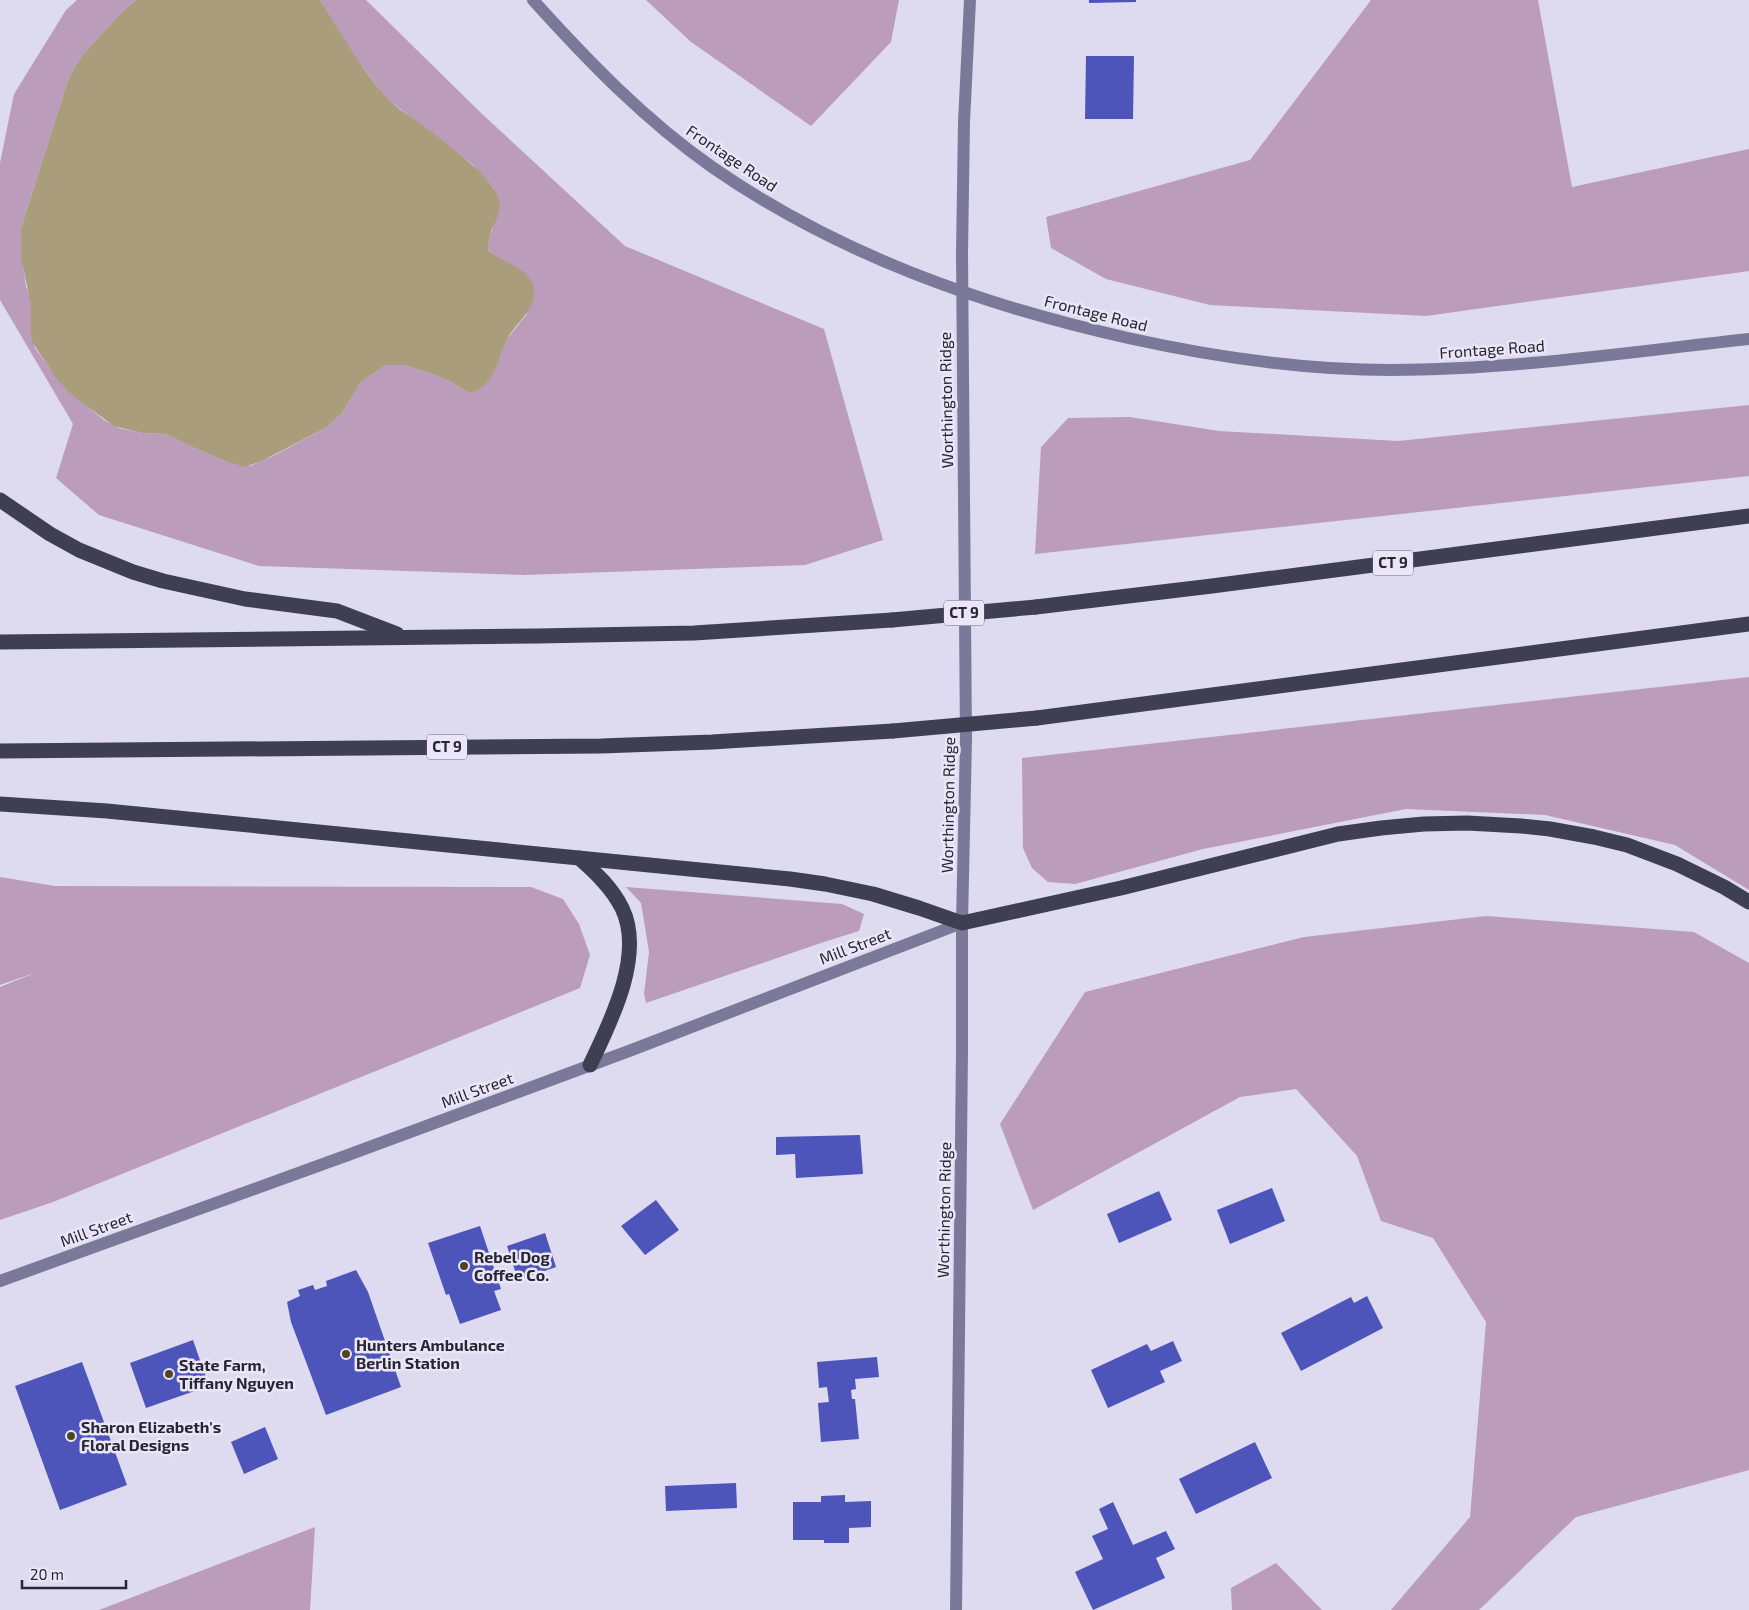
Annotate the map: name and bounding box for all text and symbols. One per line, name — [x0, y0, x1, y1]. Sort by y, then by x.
street label: Frontage Road — [683, 120, 781, 195]
street label: Frontage Road — [1043, 291, 1150, 335]
street label: Worthington Ridge — [935, 332, 956, 468]
street label: Frontage Road — [1439, 335, 1545, 362]
road number: CT 9 — [1373, 550, 1413, 576]
road number: CT 9 — [944, 600, 984, 626]
road number: CT 9 — [427, 734, 467, 760]
street label: Worthington Ridge — [937, 737, 958, 873]
street label: Mill Street — [816, 923, 893, 968]
street label: Mill Street — [438, 1068, 515, 1111]
street label: Worthington Ridge — [933, 1142, 954, 1278]
street label: Mill Street — [57, 1207, 134, 1250]
place label: Rebel Dog Coffee Co. — [474, 1247, 551, 1284]
marker: Rebel Dog Coffee Co. — [458, 1260, 470, 1272]
place label: Hunters Ambulance Berlin Station — [356, 1335, 505, 1372]
marker: Hunters Ambulance Berlin Station — [340, 1348, 352, 1360]
place label: State Farm, Tiffany Nguyen — [179, 1355, 294, 1393]
marker: State Farm, Tiffany Nguyen — [163, 1368, 175, 1380]
place label: Sharon Elizabeth's Floral Designs — [81, 1417, 221, 1454]
marker: Sharon Elizabeth's Floral Designs — [65, 1430, 77, 1442]
scale bar — [22, 1558, 126, 1590]
text: 20 m — [30, 1565, 64, 1583]

